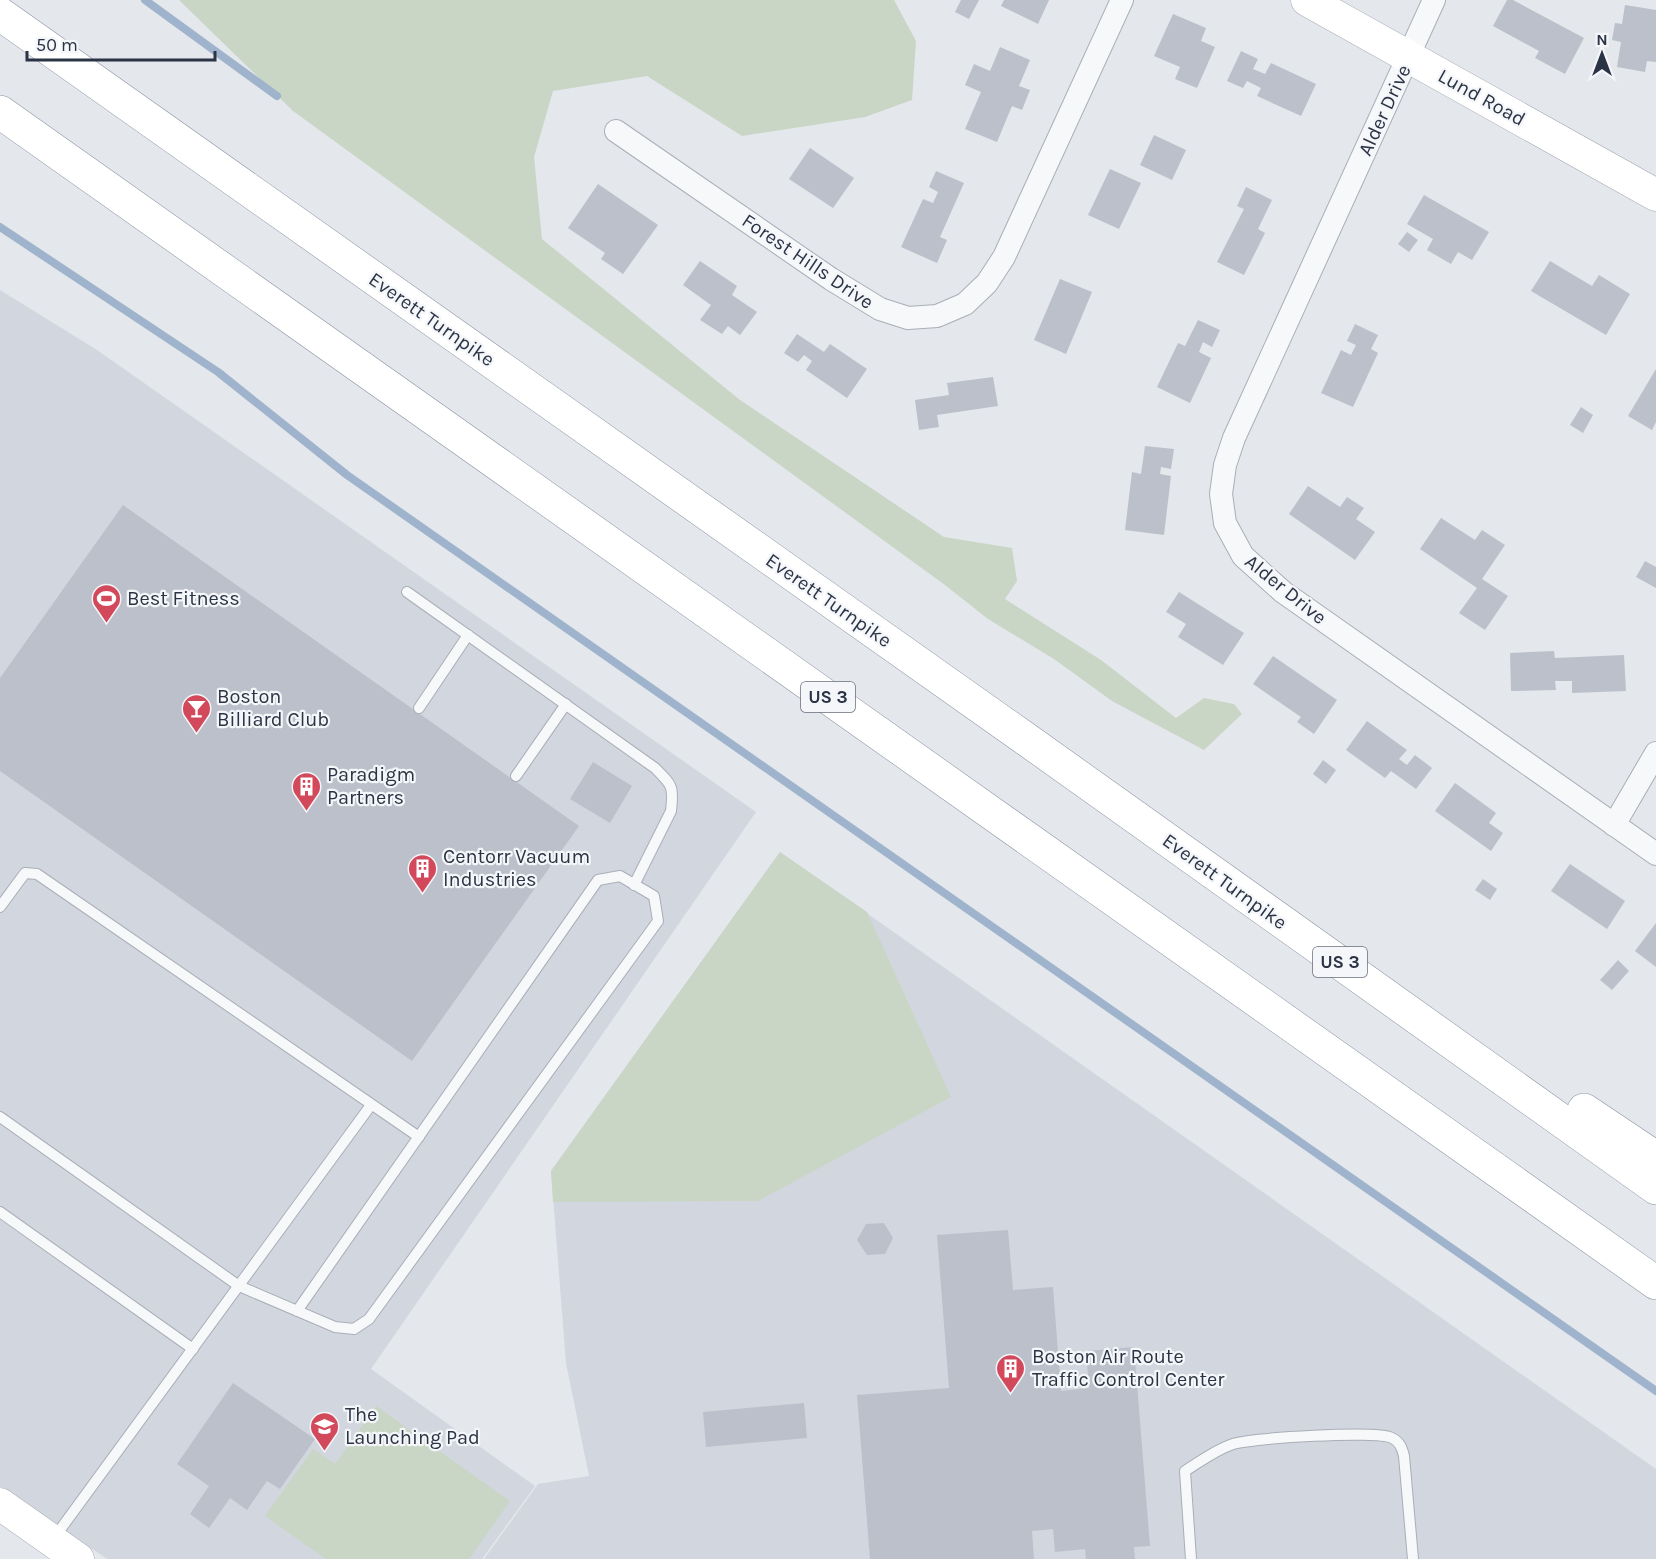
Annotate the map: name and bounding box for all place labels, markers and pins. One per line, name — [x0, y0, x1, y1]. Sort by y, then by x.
sports icon: Best Fitness — [90, 582, 122, 624]
place label: Best Fitness — [127, 587, 240, 610]
place label: Boston Billiard Club — [217, 685, 329, 731]
bar icon: Boston Billiard Club — [180, 692, 212, 734]
place label: Paradigm Partners — [327, 763, 415, 809]
building icon: Paradigm Partners — [290, 770, 322, 812]
place label: Centorr Vacuum Industries — [443, 845, 590, 891]
building icon: Centorr Vacuum Industries — [406, 852, 438, 894]
place label: Boston Air Route Traffic Control Center — [1032, 1345, 1225, 1391]
building icon: Boston Air Route Traffic Control Center — [995, 1352, 1027, 1394]
place label: The Launching Pad — [345, 1403, 480, 1449]
school or university icon: The Launching Pad — [308, 1410, 340, 1452]

